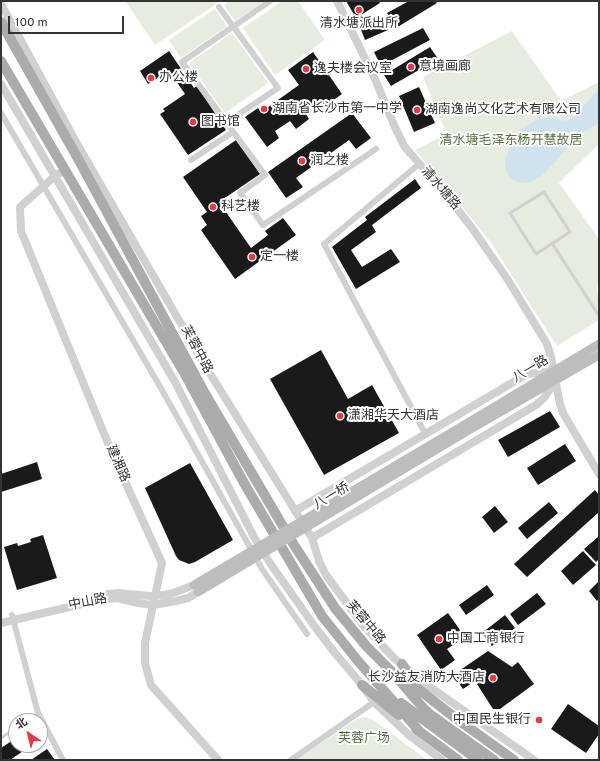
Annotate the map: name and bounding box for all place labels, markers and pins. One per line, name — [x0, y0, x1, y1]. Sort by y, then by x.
marker: 清水塘派出所 — [354, 5, 364, 15]
place label: 清水塘派出所 — [320, 16, 398, 32]
place label: 意境画廊 — [419, 59, 471, 75]
place label: 逸夫楼会议室 — [314, 61, 392, 77]
marker: 意境画廊 — [406, 62, 416, 72]
marker: 逸夫楼会议室 — [301, 64, 311, 74]
place label: 办公楼 — [159, 70, 198, 86]
marker: 办公楼 — [146, 73, 156, 83]
place label: 湖南省长沙市第一中学 — [272, 101, 402, 117]
place label: 湖南逸尚文化艺术有限公司 — [425, 102, 581, 118]
marker: 湖南省长沙市第一中学 — [259, 104, 269, 114]
marker: 湖南逸尚文化艺术有限公司 — [412, 105, 422, 115]
place label: 图书馆 — [201, 114, 240, 130]
marker: 图书馆 — [188, 117, 198, 127]
place label: 润之楼 — [310, 153, 349, 169]
marker: 润之楼 — [297, 156, 307, 166]
place label: 科艺楼 — [221, 199, 260, 215]
marker: 科艺楼 — [208, 202, 218, 212]
place label: 定一楼 — [260, 249, 299, 265]
marker: 定一楼 — [247, 252, 257, 262]
place label: 潇湘华天大酒店 — [348, 408, 439, 424]
marker: 潇湘华天大酒店 — [335, 411, 345, 421]
place label: 中国工商银行 — [447, 631, 525, 647]
marker: 中国工商银行 — [434, 634, 444, 644]
place label: 长沙益友消防大酒店 — [368, 670, 485, 686]
marker: 长沙益友消防大酒店 — [488, 673, 498, 683]
place label: 中国民生银行 — [453, 712, 531, 728]
marker: 中国民生银行 — [534, 715, 544, 725]

